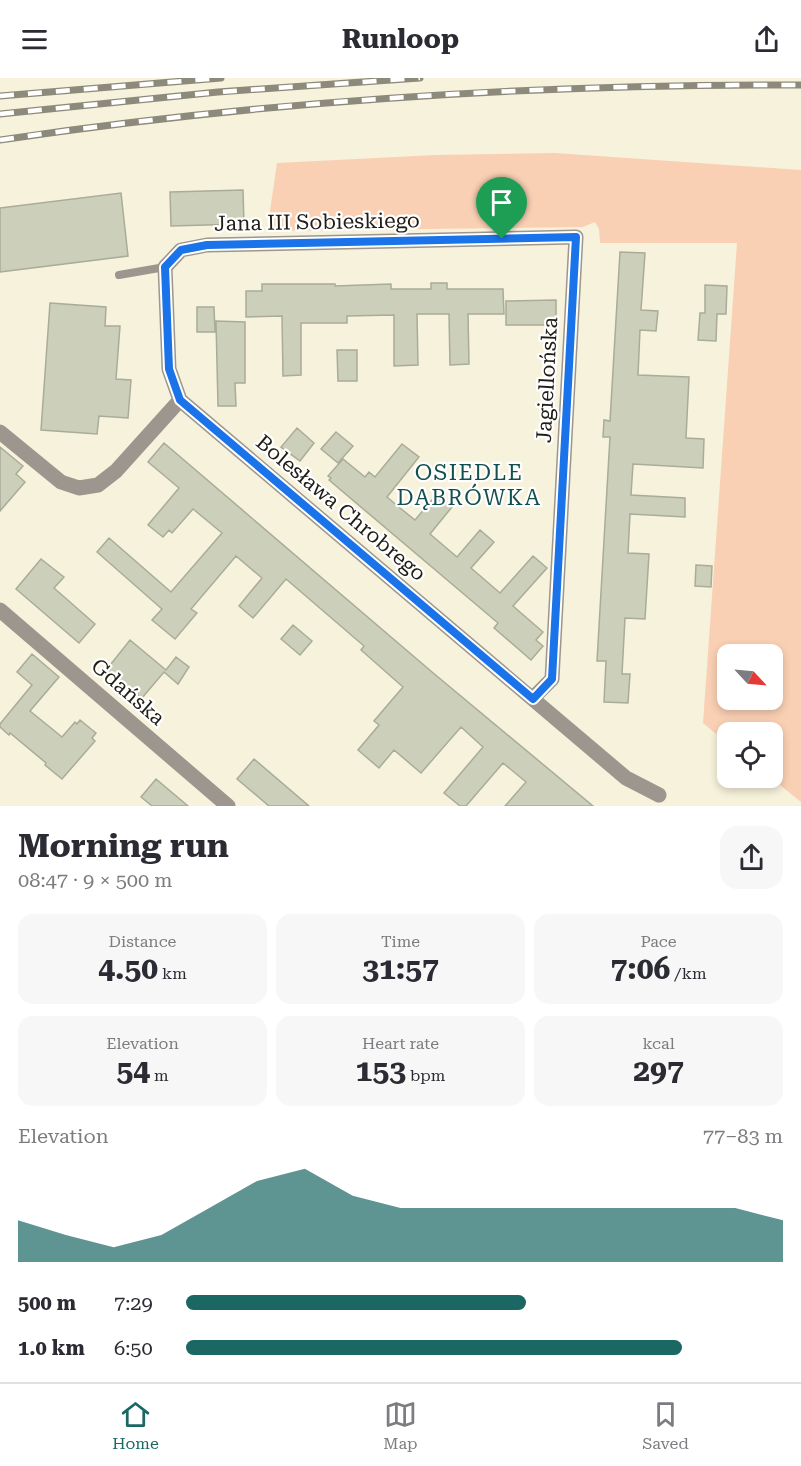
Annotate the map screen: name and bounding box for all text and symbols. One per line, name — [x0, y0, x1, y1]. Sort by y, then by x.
icon: menu — [18, 23, 51, 56]
text: Runloop — [342, 23, 459, 55]
icon: share — [750, 23, 783, 56]
pin — [476, 177, 527, 239]
icon: arrive — [485, 186, 518, 219]
street label: Jana III Sobieskiego — [214, 208, 420, 236]
street label: Jagiellońska — [532, 316, 562, 444]
street label: Bolesława Chrobrego — [251, 430, 431, 586]
district label: OSIEDLE DĄBRÓWKA — [396, 460, 542, 510]
north arrow — [717, 644, 783, 710]
map controls — [717, 644, 783, 788]
street label: Gdańska — [87, 654, 170, 731]
button: locate — [717, 722, 783, 788]
text: Morning run — [18, 826, 229, 865]
button: share — [720, 826, 783, 889]
text: 08:47 · 9 × 500 m — [18, 868, 173, 892]
text: Distance — [109, 932, 176, 951]
text: Time — [381, 932, 420, 951]
text: Pace — [640, 932, 677, 951]
text: 4.50 — [98, 951, 158, 986]
text: 31:57 — [362, 951, 439, 986]
text: 7:06 — [610, 951, 670, 986]
text: km — [158, 964, 187, 983]
text: /km — [670, 964, 707, 983]
text: Elevation — [106, 1034, 179, 1053]
text: Heart rate — [362, 1034, 439, 1053]
text: kcal — [642, 1034, 675, 1053]
text: 54 — [116, 1053, 150, 1088]
text: 153 — [356, 1053, 406, 1088]
text: 297 — [633, 1053, 684, 1088]
text: m — [150, 1066, 169, 1085]
text: bpm — [406, 1066, 445, 1085]
text: Elevation — [18, 1124, 109, 1148]
text: 77–83 m — [703, 1124, 783, 1148]
text: 500 m — [18, 1291, 76, 1315]
text: 7:29 — [114, 1291, 153, 1315]
text: 1.0 km — [18, 1336, 85, 1360]
text: 6:50 — [114, 1336, 153, 1360]
tab: Home — [112, 1398, 159, 1453]
tab: Map — [383, 1398, 418, 1453]
tab: Saved — [642, 1398, 689, 1453]

